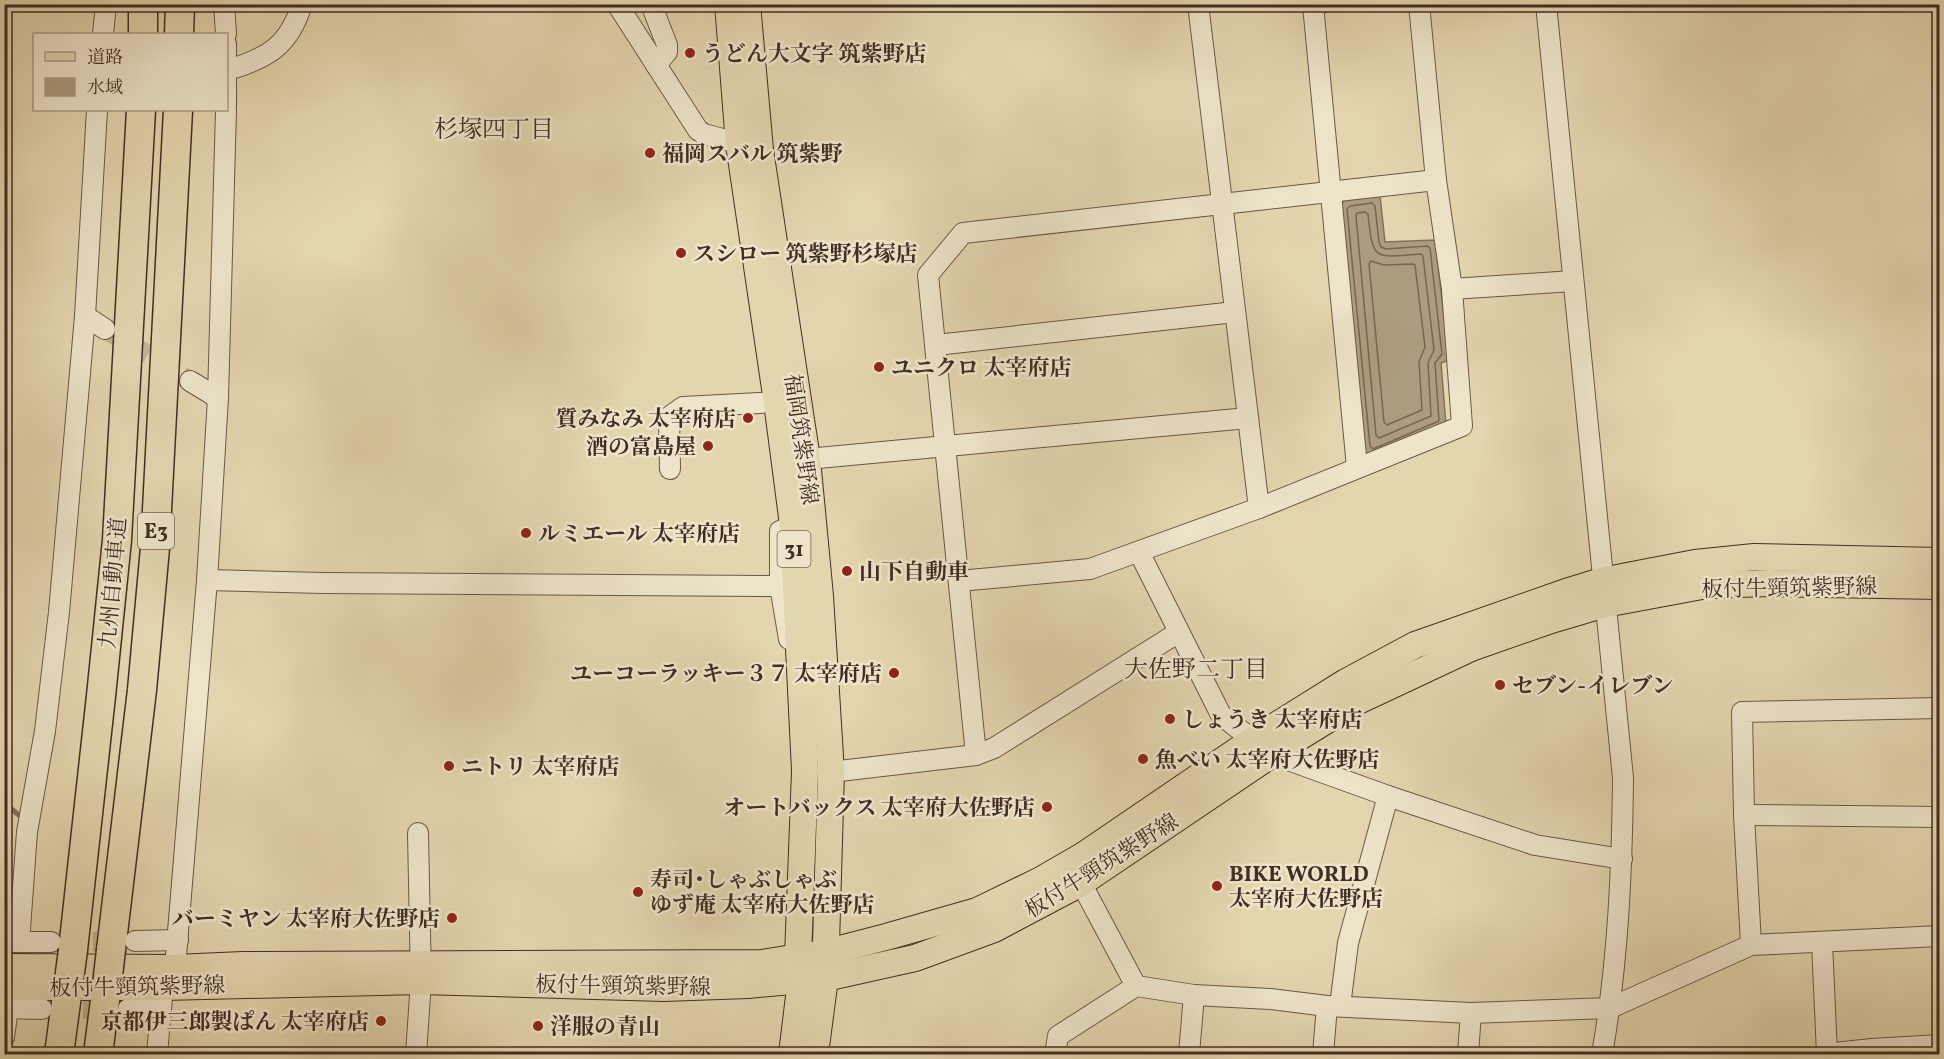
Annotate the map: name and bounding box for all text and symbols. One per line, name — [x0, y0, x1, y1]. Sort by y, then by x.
legend — [33, 33, 228, 111]
place label: うどん大文字 筑紫野店 — [702, 40, 926, 71]
text: 道路 — [87, 46, 123, 71]
marker: うどん大文字 筑紫野店 — [683, 46, 697, 60]
text: 水域 — [87, 76, 123, 101]
district label: 杉塚四丁目 — [434, 114, 554, 148]
place label: 福岡スバル 筑紫野 — [662, 140, 843, 171]
marker: 福岡スバル 筑紫野 — [643, 146, 657, 160]
place label: スシロー 筑紫野杉塚店 — [693, 240, 917, 271]
marker: スシロー 筑紫野杉塚店 — [674, 246, 688, 260]
place label: ユニクロ 太宰府店 — [891, 354, 1071, 385]
marker: ユニクロ 太宰府店 — [872, 360, 886, 374]
street label: 福岡筑紫野線 — [775, 372, 824, 507]
place label: 質みなみ 太宰府店 — [556, 405, 736, 436]
marker: 質みなみ 太宰府店 — [741, 411, 755, 425]
place label: 酒の富島屋 — [586, 433, 696, 464]
marker: 酒の富島屋 — [701, 439, 715, 453]
road number: E3 — [138, 513, 174, 549]
street label: 九州自動車道 — [93, 516, 136, 650]
place label: ルミエール 太宰府店 — [538, 520, 740, 551]
marker: ルミエール 太宰府店 — [519, 526, 533, 540]
road number: 31 — [778, 531, 810, 567]
place label: 山下自動車 — [859, 558, 969, 589]
marker: 山下自動車 — [840, 564, 854, 578]
street label: 板付牛頸筑紫野線 — [1701, 572, 1877, 607]
district label: 大佐野二丁目 — [1124, 654, 1268, 688]
place label: ユーコーラッキー３７ 太宰府店 — [570, 660, 882, 691]
marker: ユーコーラッキー３７ 太宰府店 — [887, 666, 901, 680]
place label: セブン-イレブン — [1512, 672, 1673, 703]
marker: セブン-イレブン — [1493, 678, 1507, 692]
place label: しょうき 太宰府店 — [1182, 706, 1362, 737]
marker: しょうき 太宰府店 — [1163, 712, 1177, 726]
place label: 魚べい 太宰府大佐野店 — [1155, 746, 1379, 777]
marker: 魚べい 太宰府大佐野店 — [1136, 752, 1150, 766]
place label: ニトリ 太宰府店 — [461, 753, 619, 784]
marker: ニトリ 太宰府店 — [442, 759, 456, 773]
place label: オートバックス 太宰府大佐野店 — [723, 794, 1035, 825]
marker: オートバックス 太宰府大佐野店 — [1040, 800, 1054, 814]
street label: 板付牛頸筑紫野線 — [1019, 807, 1185, 927]
place label: BIKE WORLD 太宰府大佐野店 — [1229, 860, 1383, 916]
place label: 寿司･しゃぶしゃぶ ゆず庵 太宰府大佐野店 — [650, 866, 874, 922]
marker: BIKE WORLD 太宰府大佐野店 — [1210, 879, 1224, 893]
marker: 寿司･しゃぶしゃぶ ゆず庵 太宰府大佐野店 — [631, 885, 645, 899]
place label: バーミヤン 太宰府大佐野店 — [172, 905, 440, 936]
marker: バーミヤン 太宰府大佐野店 — [445, 911, 459, 925]
street label: 板付牛頸筑紫野線 — [535, 970, 711, 1005]
street label: 板付牛頸筑紫野線 — [49, 971, 225, 1006]
place label: 京都伊三郎製ぱん 太宰府店 — [101, 1008, 369, 1039]
place label: 洋服の青山 — [550, 1013, 660, 1044]
marker: 京都伊三郎製ぱん 太宰府店 — [374, 1014, 388, 1028]
marker: 洋服の青山 — [531, 1019, 545, 1033]

